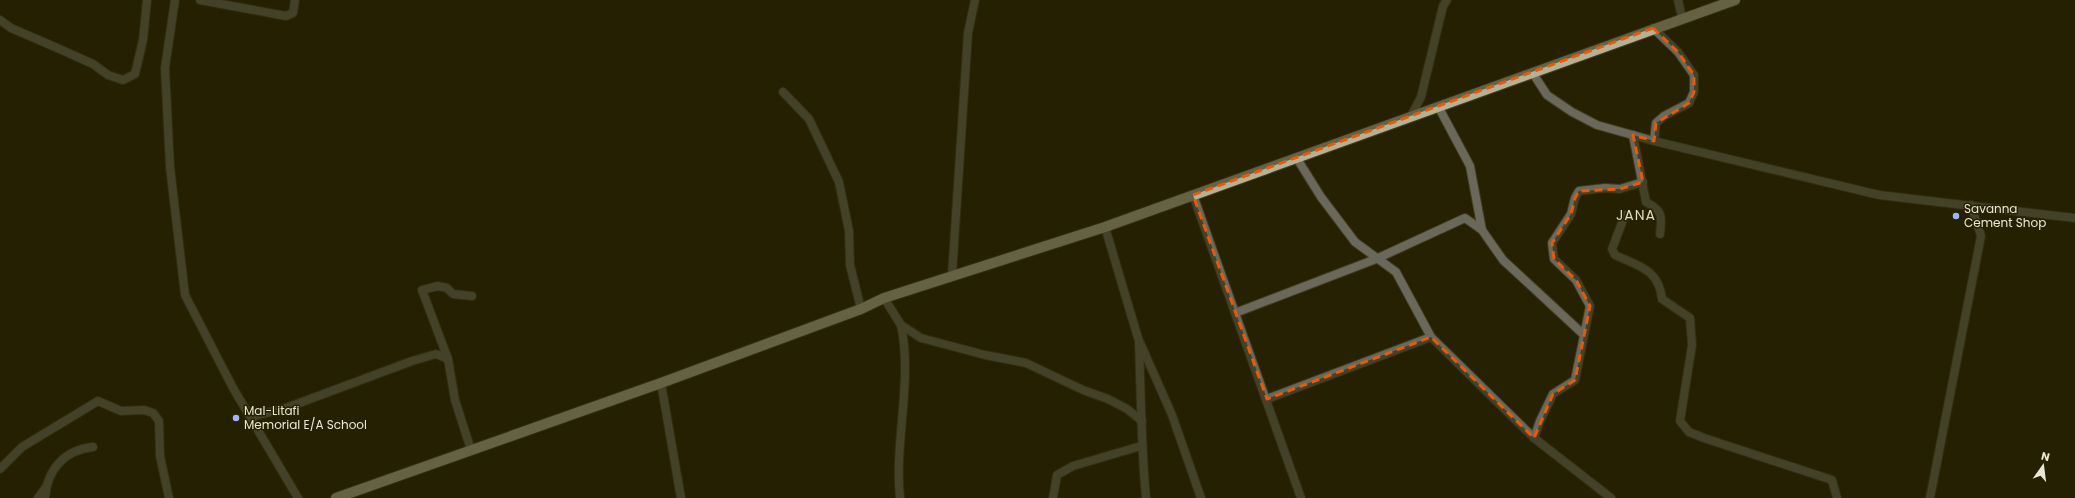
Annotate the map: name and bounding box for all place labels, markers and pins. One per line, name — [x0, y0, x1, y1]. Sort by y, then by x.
place label: Savanna Cement Shop — [1964, 200, 2046, 231]
marker: Savanna Cement Shop — [1951, 211, 1961, 221]
place label: Mal-Litafi Memorial E/A School — [244, 402, 367, 433]
marker: Mal-Litafi Memorial E/A School — [231, 413, 241, 423]

